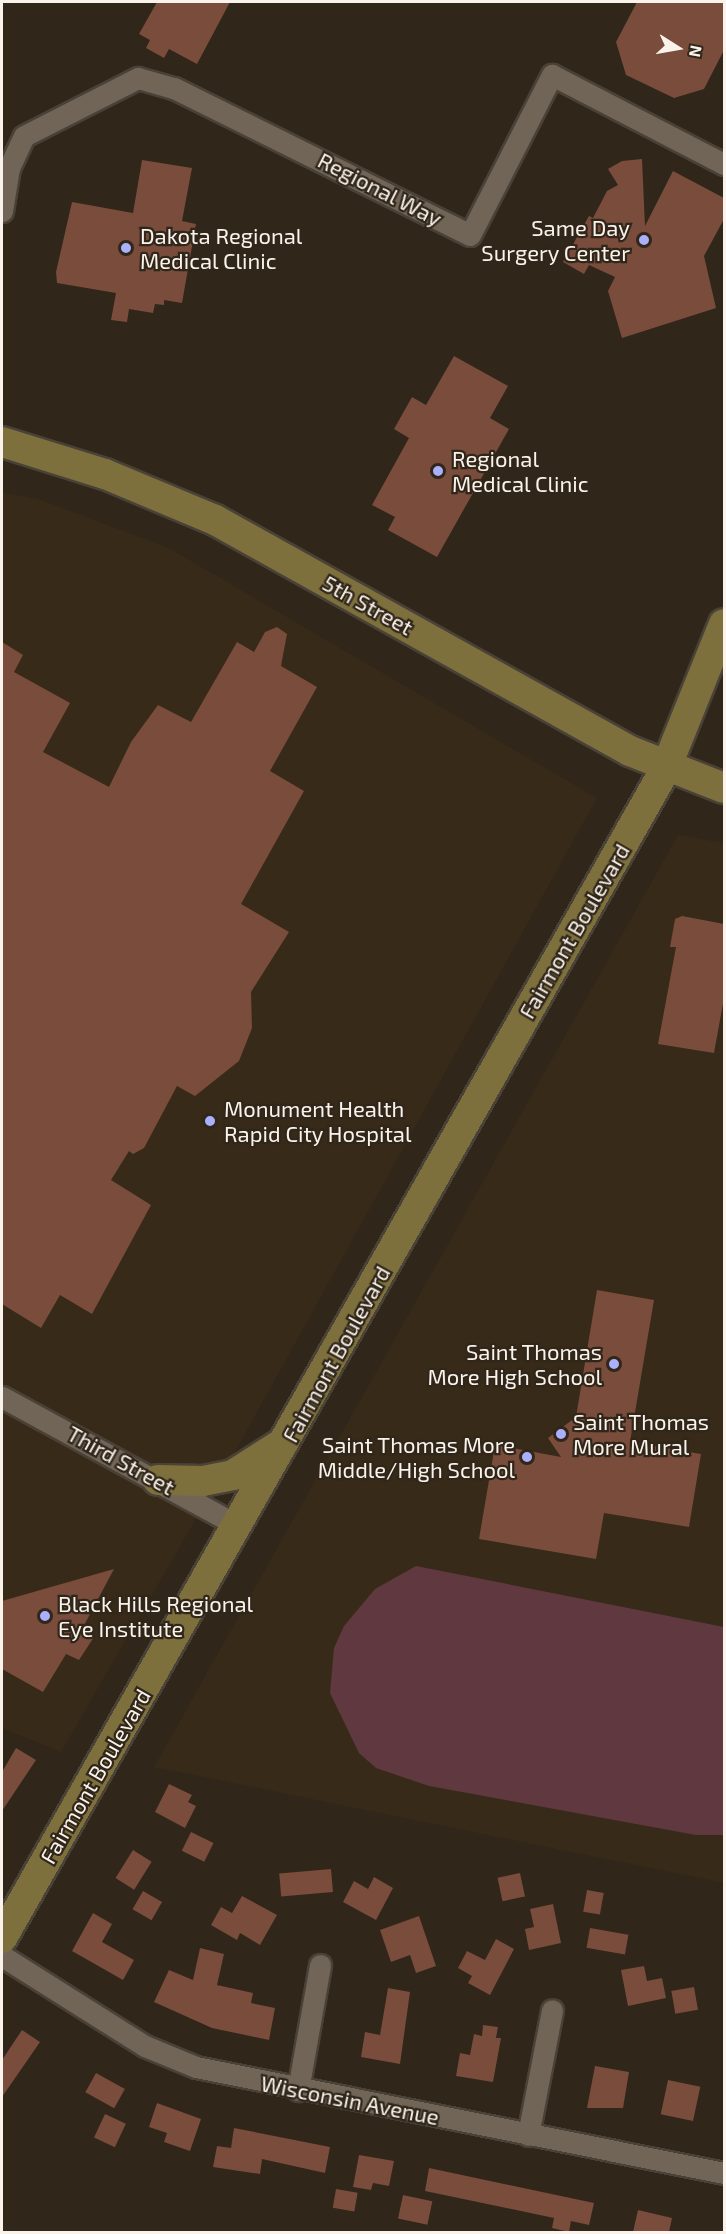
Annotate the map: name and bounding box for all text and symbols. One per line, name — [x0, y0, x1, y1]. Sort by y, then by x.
north arrow — [648, 18, 708, 78]
text: N — [686, 44, 707, 59]
street label: Regional Way — [313, 146, 447, 232]
place label: Same Day Surgery Center — [481, 214, 630, 266]
place label: Dakota Regional Medical Clinic — [140, 222, 302, 274]
marker: Same Day Surgery Center — [635, 231, 653, 249]
marker: Dakota Regional Medical Clinic — [117, 239, 135, 257]
place label: Regional Medical Clinic — [452, 445, 589, 496]
marker: Regional Medical Clinic — [429, 462, 447, 480]
street label: 5th Street — [318, 569, 418, 641]
street label: Fairmont Boulevard — [513, 839, 635, 1023]
place label: Monument Health Rapid City Hospital — [224, 1095, 412, 1146]
marker: Monument Health Rapid City Hospital — [201, 1112, 219, 1130]
street label: Fairmont Boulevard — [277, 1261, 395, 1447]
place label: Saint Thomas More High School — [427, 1338, 602, 1390]
marker: Saint Thomas More High School — [607, 1357, 621, 1371]
place label: Saint Thomas More Mural — [573, 1408, 710, 1460]
street label: Third Street — [63, 1420, 179, 1500]
marker: Saint Thomas More Mural — [554, 1427, 568, 1441]
place label: Saint Thomas More Middle/High School — [318, 1431, 515, 1482]
marker: Saint Thomas More Middle/High School — [520, 1450, 534, 1464]
place label: Black Hills Regional Eye Institute — [58, 1590, 253, 1642]
marker: Black Hills Regional Eye Institute — [36, 1607, 54, 1625]
street label: Fairmont Boulevard — [34, 1684, 156, 1868]
street label: Wisconsin Avenue — [258, 2070, 442, 2130]

